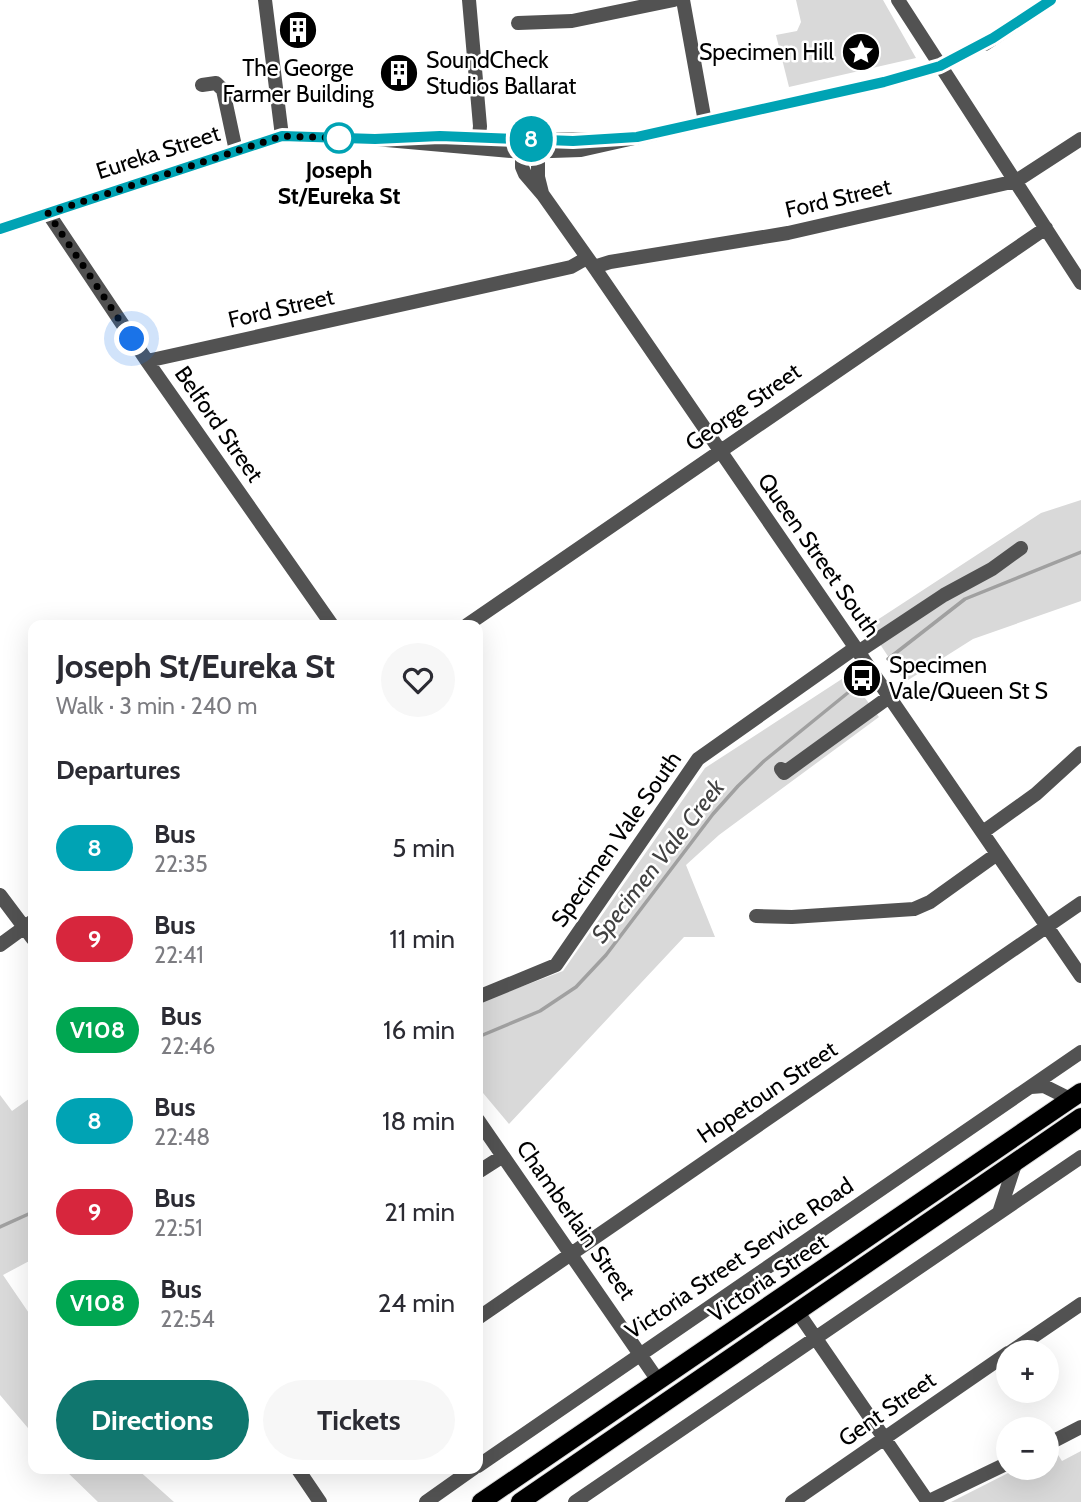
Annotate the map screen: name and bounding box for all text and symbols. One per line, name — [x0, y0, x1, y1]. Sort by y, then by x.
building icon: The George Farmer Building — [277, 9, 319, 51]
place icon: Specimen Hill — [840, 31, 882, 73]
place label: Specimen Hill — [699, 38, 835, 66]
place label: SoundCheck Studios Ballarat — [426, 46, 576, 100]
building icon: SoundCheck Studios Ballarat — [378, 52, 420, 94]
place label: The George Farmer Building — [222, 54, 374, 108]
line badge: 8 — [508, 116, 554, 162]
street label: Eureka Street — [93, 119, 224, 185]
marker: Joseph St/Eureka St — [324, 123, 354, 153]
text: 8 — [524, 124, 538, 153]
place label: Joseph St/Eureka St — [278, 156, 400, 210]
street label: Ford Street — [782, 172, 894, 224]
street label: Ford Street — [225, 282, 337, 334]
your location — [114, 321, 149, 356]
street label: George Street — [680, 357, 806, 457]
street label: Belford Street — [169, 361, 269, 488]
street label: Queen Street South — [752, 468, 886, 642]
button: heart — [381, 643, 455, 717]
text: Joseph St/Eureka St — [56, 646, 335, 686]
place label: Specimen Vale/Queen St S — [889, 651, 1048, 705]
bus stop icon: Specimen Vale/Queen St S — [841, 657, 883, 699]
text: Walk · 3 min · 240 m — [56, 692, 258, 720]
street label: Specimen Vale South — [545, 746, 687, 932]
text: Departures — [56, 754, 180, 786]
water label: Specimen Vale Creek — [585, 773, 731, 948]
text: Bus — [154, 818, 195, 850]
text: 5 min — [392, 832, 455, 864]
text: 8 — [87, 833, 102, 862]
text: 22:35 — [154, 850, 208, 878]
text: Bus — [154, 909, 195, 941]
text: 11 min — [389, 923, 455, 955]
text: 9 — [88, 924, 101, 953]
text: 22:41 — [154, 941, 204, 969]
text: Bus — [160, 1000, 202, 1032]
text: 16 min — [383, 1014, 455, 1046]
text: V108 — [70, 1015, 125, 1044]
text: 22:46 — [160, 1032, 215, 1060]
street label: Hopetoun Street — [692, 1035, 842, 1149]
text: Bus — [154, 1091, 195, 1123]
text: 18 min — [382, 1105, 455, 1137]
text: 8 — [87, 1106, 102, 1135]
text: 22:48 — [154, 1123, 210, 1151]
street label: Chamberlain Street — [511, 1135, 642, 1305]
street label: Victoria Street Service Road — [620, 1171, 858, 1345]
text: Bus — [154, 1182, 195, 1214]
text: 21 min — [384, 1196, 455, 1228]
text: 9 — [88, 1197, 101, 1226]
text: 22:51 — [154, 1214, 203, 1242]
street label: Victoria Street — [703, 1228, 833, 1328]
text: Bus — [160, 1273, 202, 1305]
text: 24 min — [378, 1287, 455, 1319]
text: V108 — [70, 1288, 125, 1317]
text: 22:54 — [160, 1305, 215, 1333]
map controls — [996, 1340, 1059, 1480]
button: + — [996, 1340, 1059, 1403]
street label: Gent Street — [833, 1365, 941, 1453]
button: Directions — [56, 1380, 249, 1460]
button: Tickets — [263, 1380, 455, 1460]
button: − — [996, 1417, 1059, 1480]

